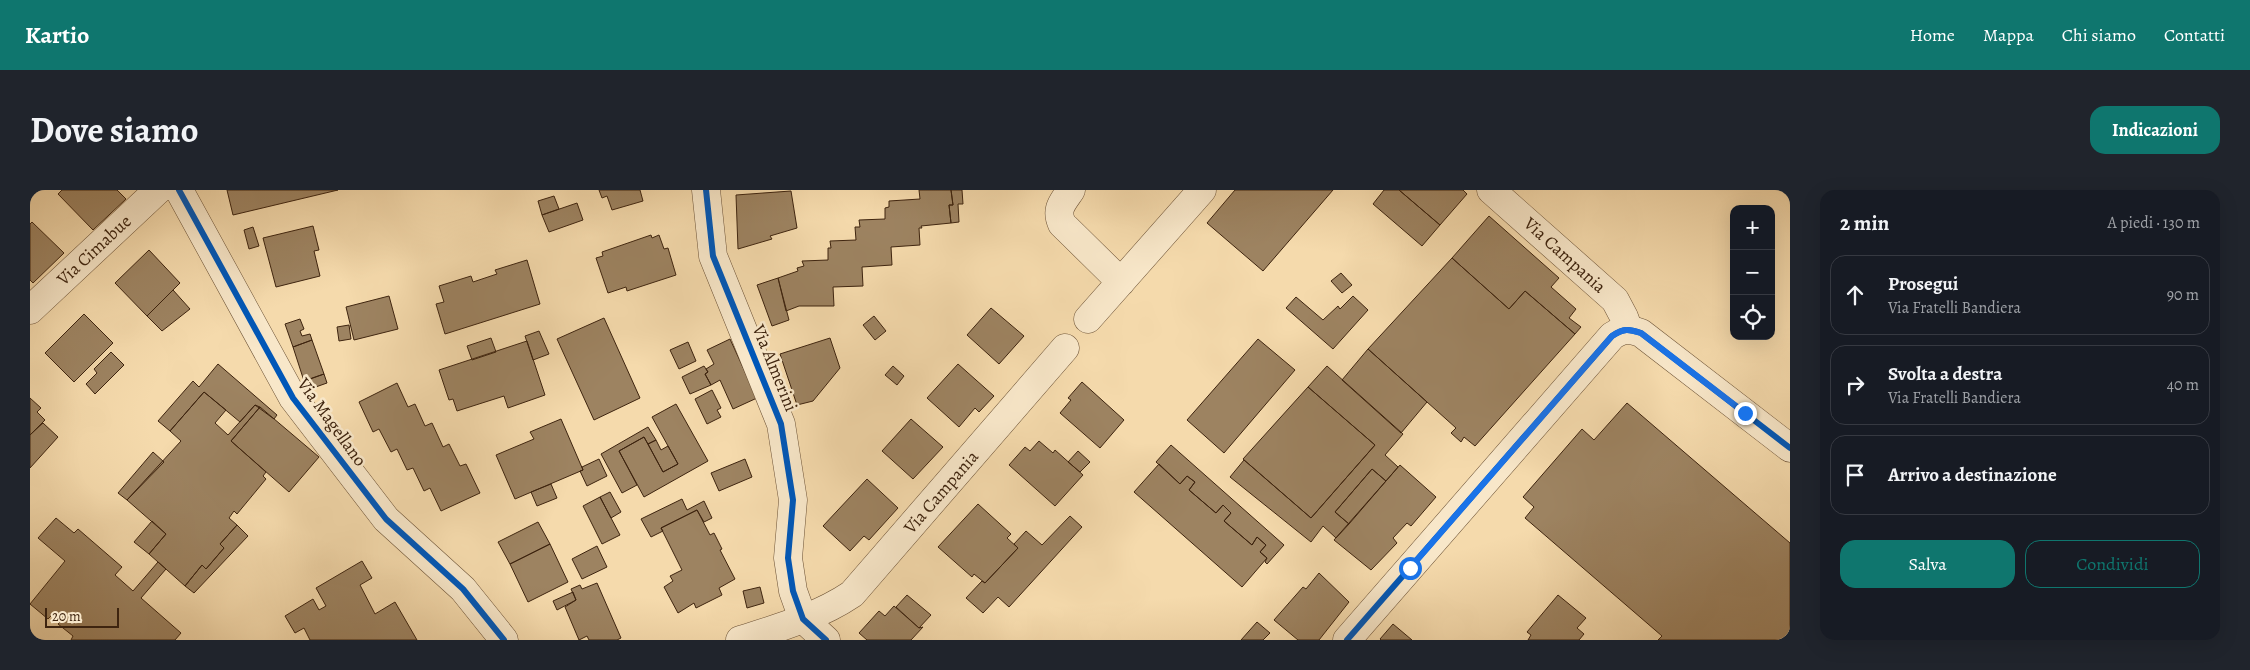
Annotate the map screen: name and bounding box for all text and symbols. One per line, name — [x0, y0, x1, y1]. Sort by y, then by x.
text: Kartio — [25, 19, 89, 51]
text: Home — [1910, 23, 1955, 47]
text: Mappa — [1983, 23, 2034, 47]
text: Chi siamo — [2062, 23, 2136, 47]
text: Contatti — [2164, 23, 2225, 47]
text: Dove siamo — [30, 106, 199, 154]
button: Indicazioni — [2090, 106, 2220, 154]
map controls — [1730, 205, 1775, 340]
button: + — [1730, 205, 1775, 250]
street label: Via Cimabue — [51, 209, 136, 291]
text: 2 min — [1840, 209, 1889, 237]
street label: Via Campania — [1518, 211, 1612, 299]
text: A piedi · 130 m — [2108, 212, 2200, 234]
button: − — [1730, 250, 1775, 295]
text: Prosegui — [1888, 271, 1958, 297]
icon: ahead — [1841, 281, 1869, 309]
text: 90 m — [2167, 284, 2199, 306]
button: locate — [1730, 295, 1775, 340]
text: Via Fratelli Bandiera — [1888, 297, 2021, 319]
street label: Via Almerini — [746, 320, 803, 415]
text: Svolta a destra — [1888, 361, 2002, 387]
icon: right — [1841, 371, 1869, 399]
street label: Via Magellano — [291, 372, 372, 471]
text: 40 m — [2167, 374, 2199, 396]
text: Via Fratelli Bandiera — [1888, 387, 2021, 409]
route end — [1734, 402, 1757, 425]
street label: Via Campania — [897, 445, 984, 540]
icon: arrive — [1841, 461, 1869, 489]
text: Arrivo a destinazione — [1888, 462, 2057, 488]
button: Salva — [1840, 540, 2015, 588]
button: Condividi — [2025, 540, 2200, 588]
route start — [1399, 557, 1422, 580]
scale bar — [45, 605, 119, 628]
text: 20 m — [52, 607, 81, 626]

